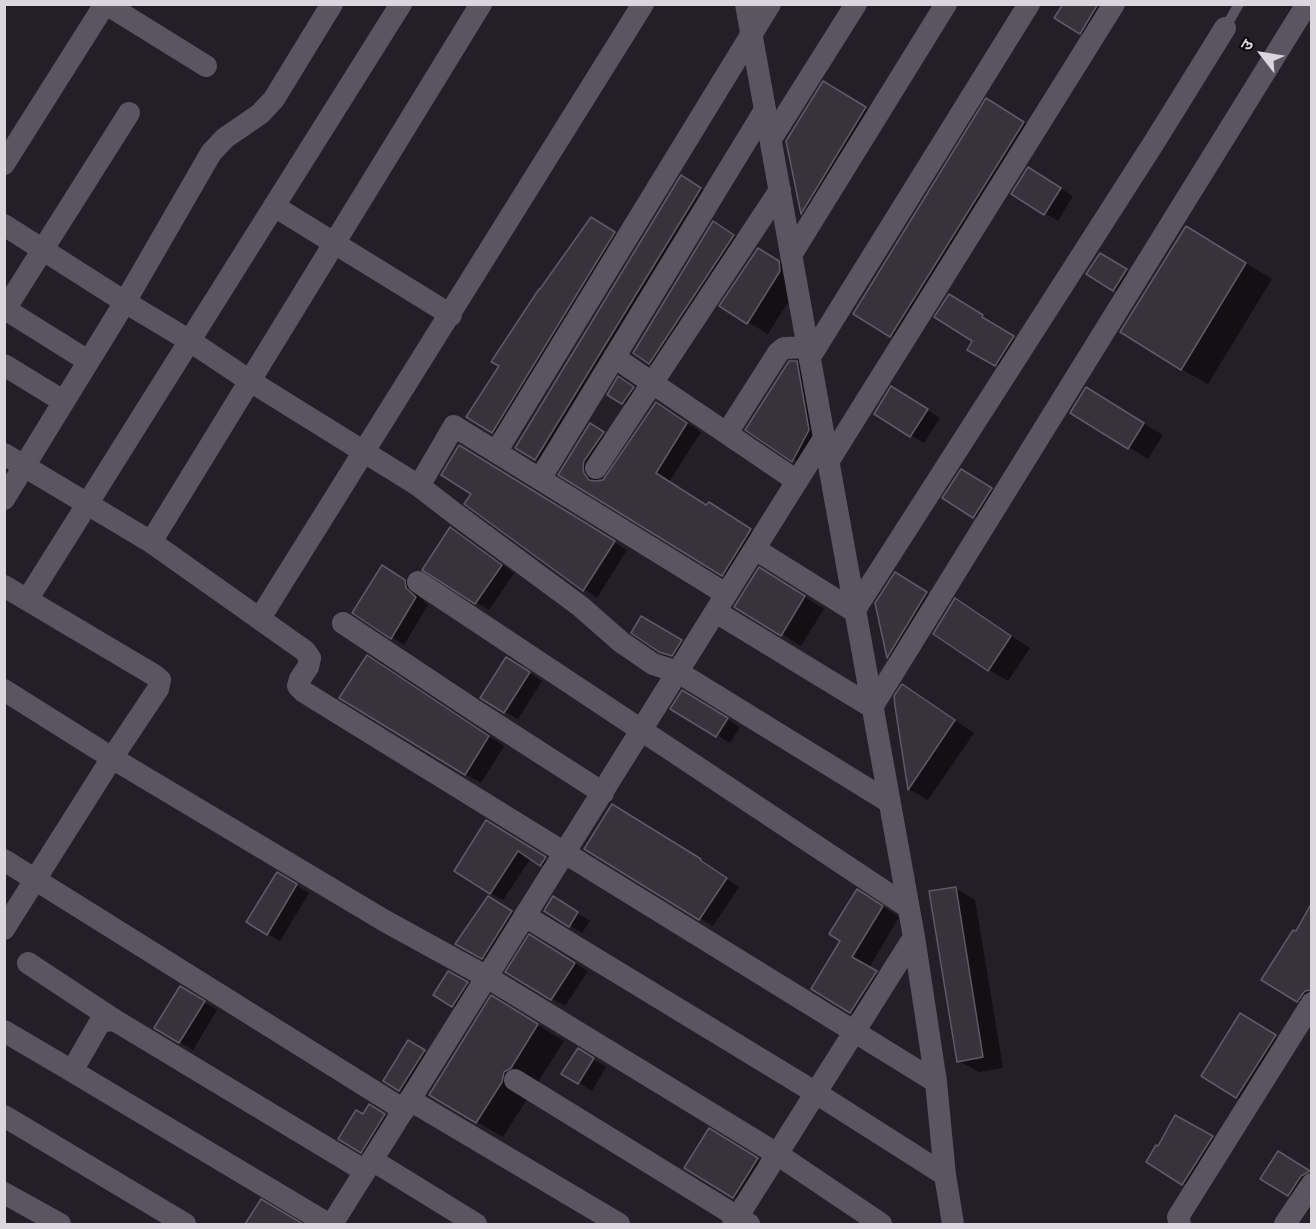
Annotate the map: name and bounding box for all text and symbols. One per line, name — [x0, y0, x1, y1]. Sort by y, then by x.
north arrow — [1232, 24, 1292, 84]
text: उ — [1236, 36, 1258, 54]

